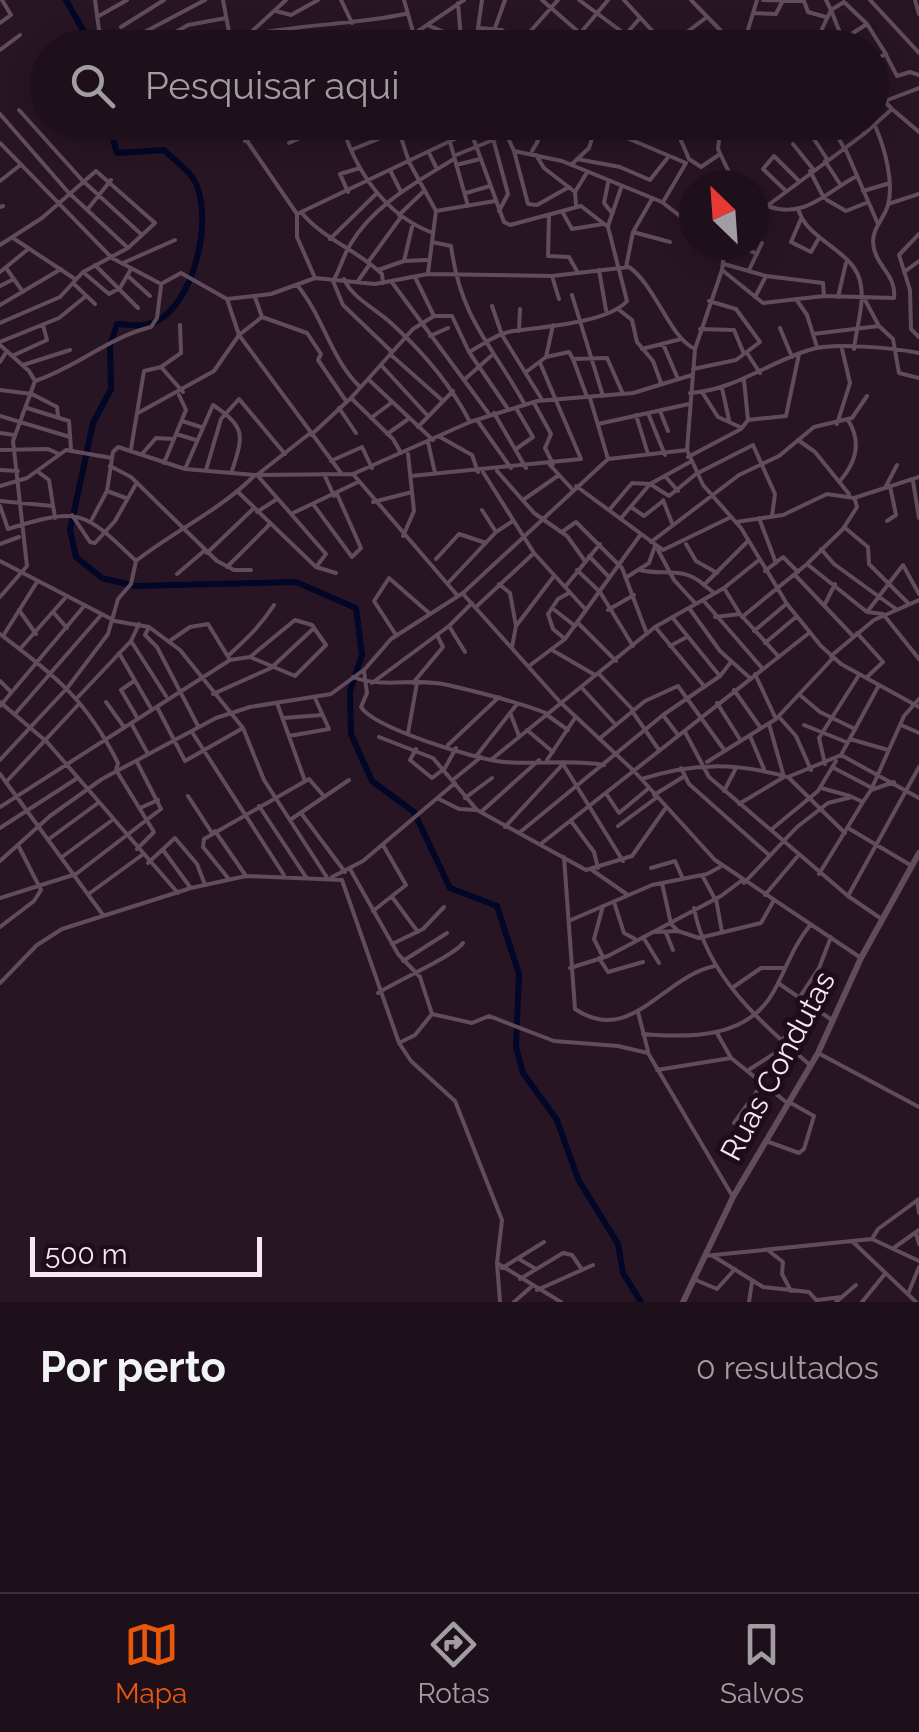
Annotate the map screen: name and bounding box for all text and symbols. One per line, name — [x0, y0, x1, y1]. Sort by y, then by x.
search box — [30, 30, 889, 140]
icon: search — [65, 58, 120, 113]
text: Pesquisar aqui — [145, 63, 399, 108]
north arrow — [679, 170, 769, 260]
street label: Ruas Condutas — [713, 965, 842, 1166]
scale bar — [30, 1232, 262, 1276]
text: 500 m — [45, 1238, 127, 1271]
text: Por perto — [40, 1343, 226, 1392]
text: 0 resultados — [696, 1349, 879, 1386]
tab: Mapa — [115, 1617, 187, 1710]
tab: Rotas — [417, 1617, 490, 1710]
tab: Salvos — [720, 1617, 804, 1710]

